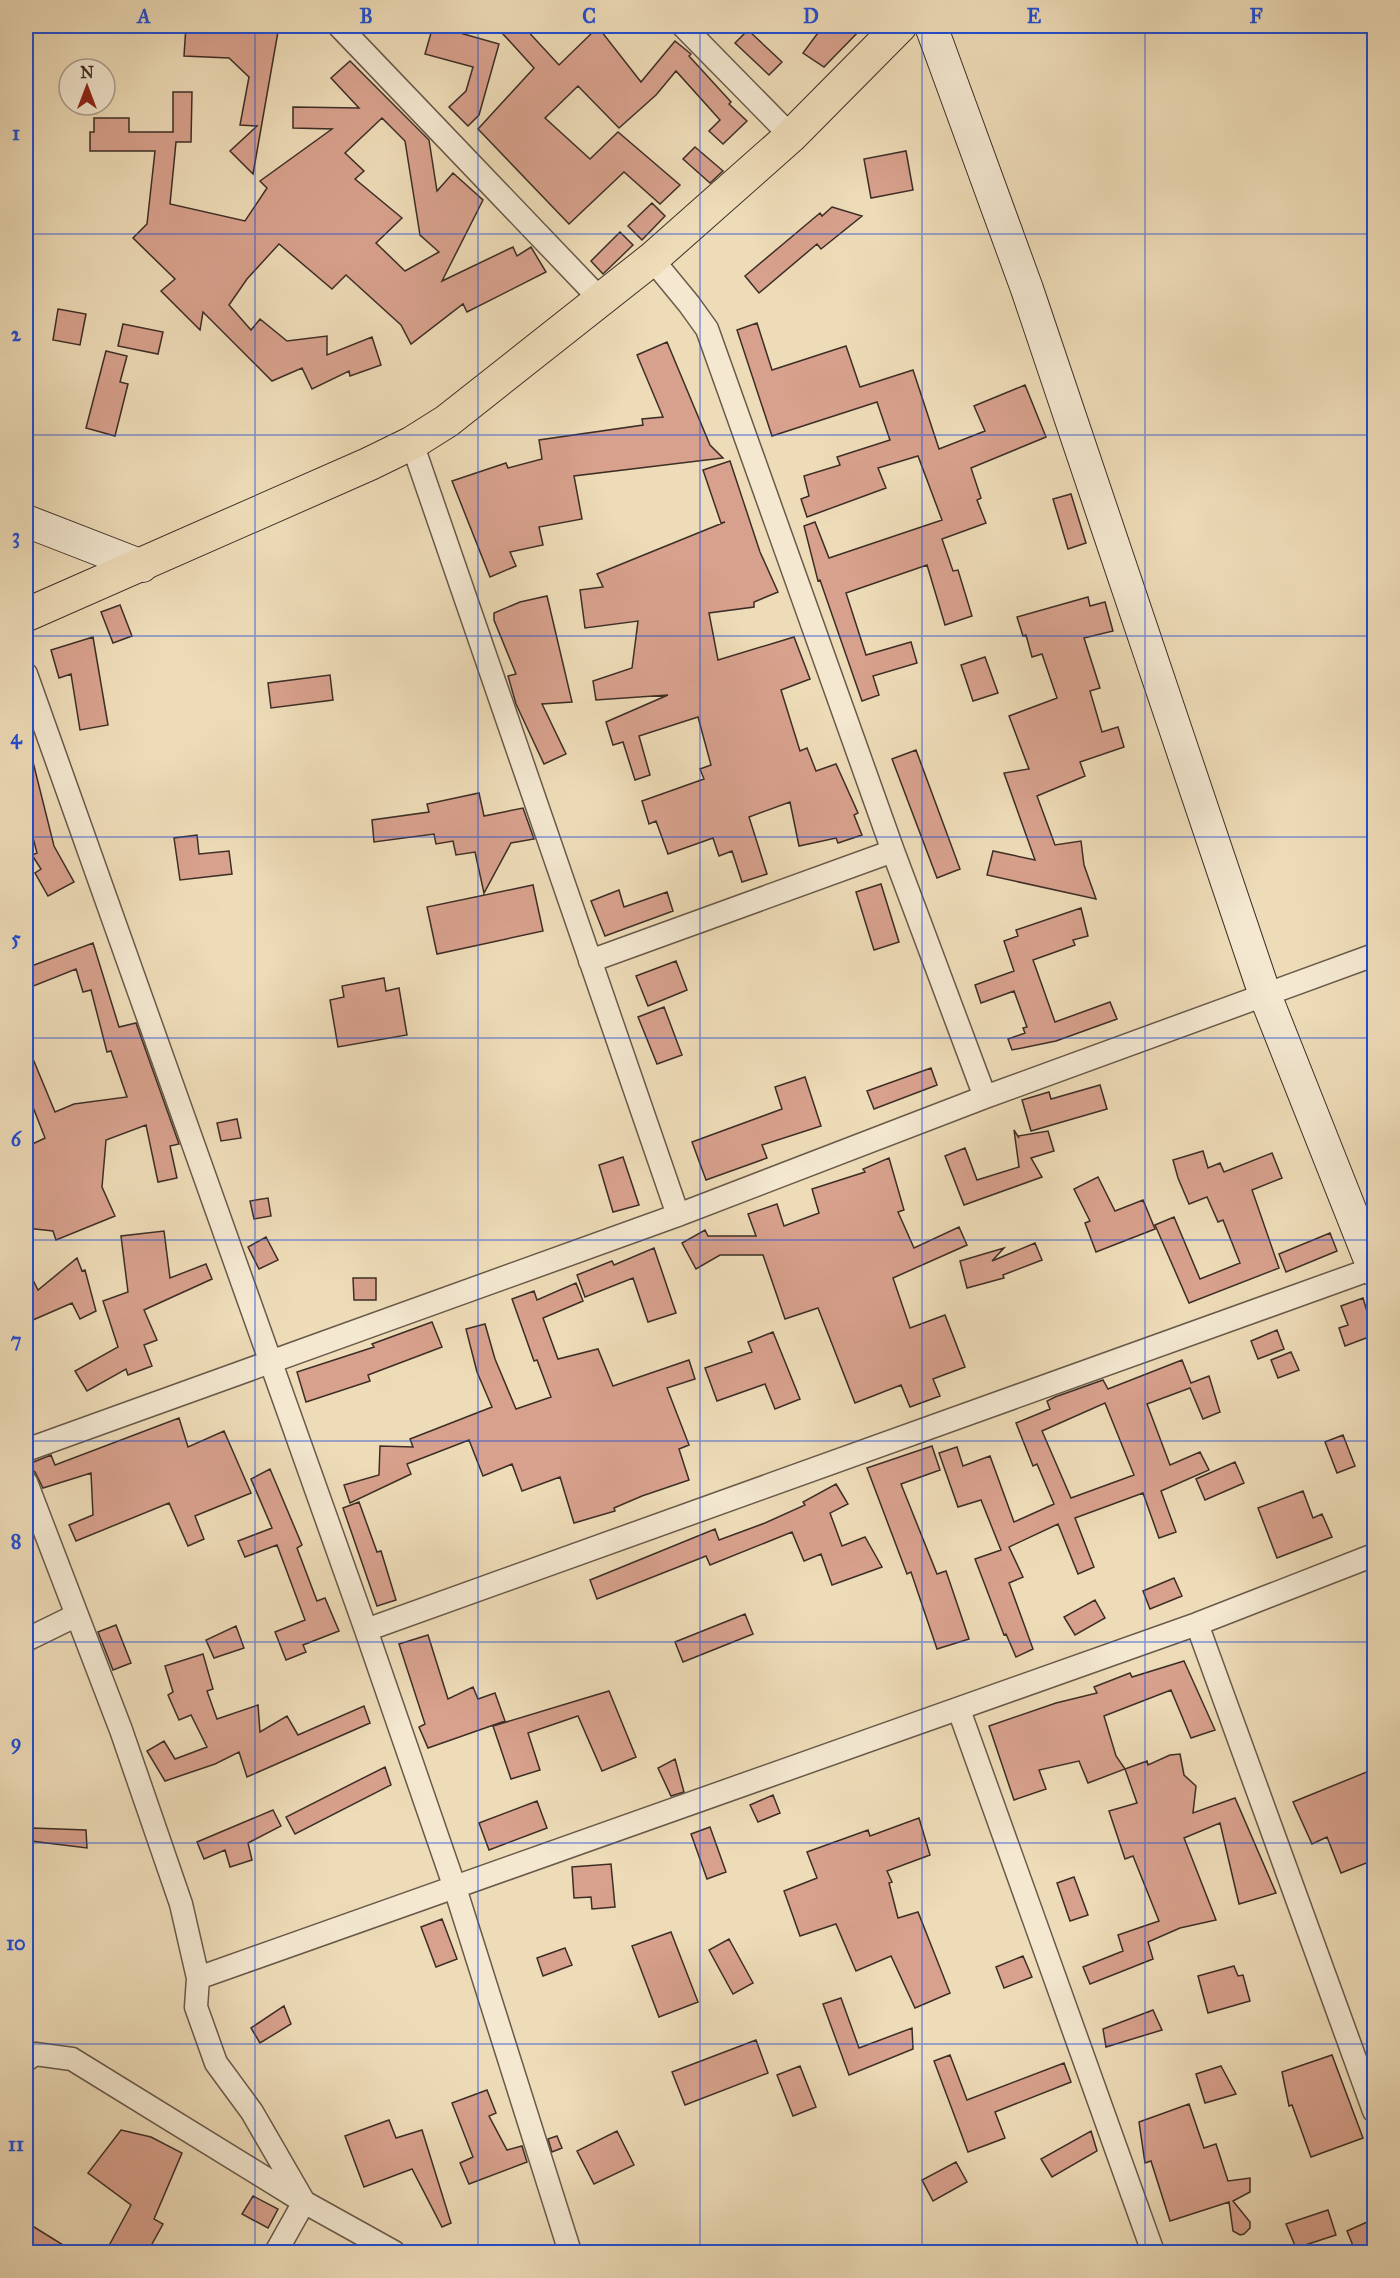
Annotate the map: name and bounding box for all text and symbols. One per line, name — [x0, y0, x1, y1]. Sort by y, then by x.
text: A — [135, 4, 151, 28]
text: B — [359, 4, 373, 28]
text: C — [582, 4, 596, 28]
text: D — [803, 4, 819, 28]
text: E — [1027, 4, 1042, 28]
text: F — [1249, 4, 1263, 28]
north arrow — [57, 57, 117, 117]
text: N — [80, 63, 94, 82]
text: 1 — [12, 121, 20, 145]
text: 2 — [11, 322, 22, 346]
text: 3 — [12, 524, 20, 549]
text: 4 — [10, 725, 22, 750]
text: 5 — [11, 926, 21, 950]
text: 6 — [11, 1127, 23, 1151]
text: 7 — [11, 1328, 22, 1352]
text: 8 — [11, 1529, 21, 1553]
text: 9 — [11, 1730, 21, 1755]
text: 10 — [6, 1931, 26, 1955]
text: 11 — [8, 2132, 24, 2156]

